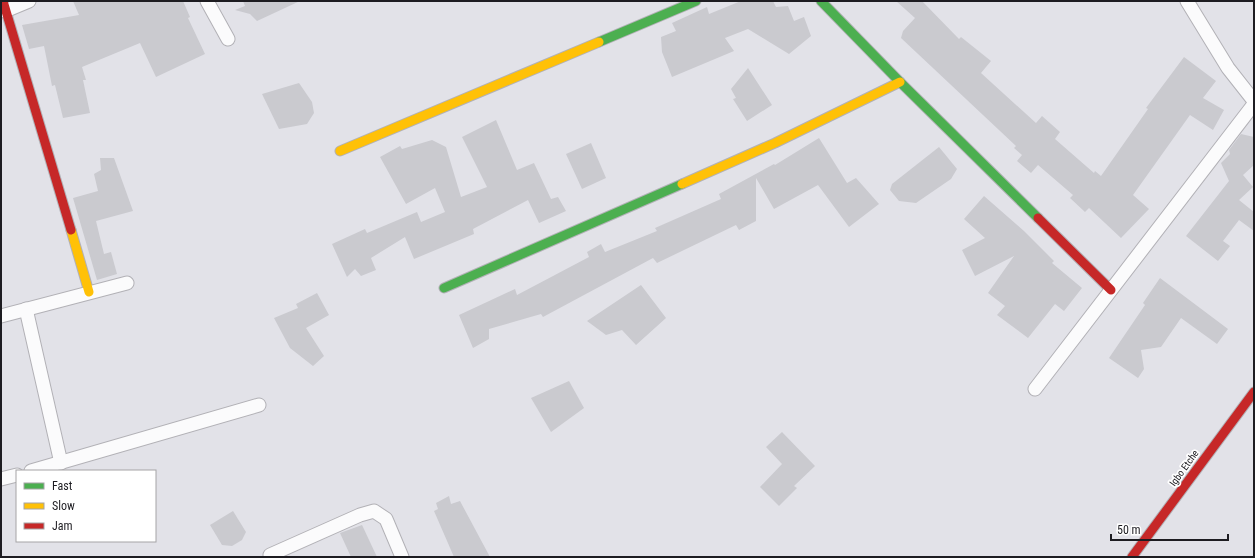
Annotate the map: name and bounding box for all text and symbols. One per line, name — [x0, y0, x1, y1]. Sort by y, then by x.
street label: Igbo Etche — [1167, 448, 1201, 488]
legend — [16, 470, 156, 542]
text: Fast — [52, 479, 73, 493]
text: Slow — [52, 499, 75, 513]
scale bar — [1111, 516, 1228, 542]
text: Jam — [52, 519, 73, 533]
text: 50 m — [1117, 523, 1141, 537]

